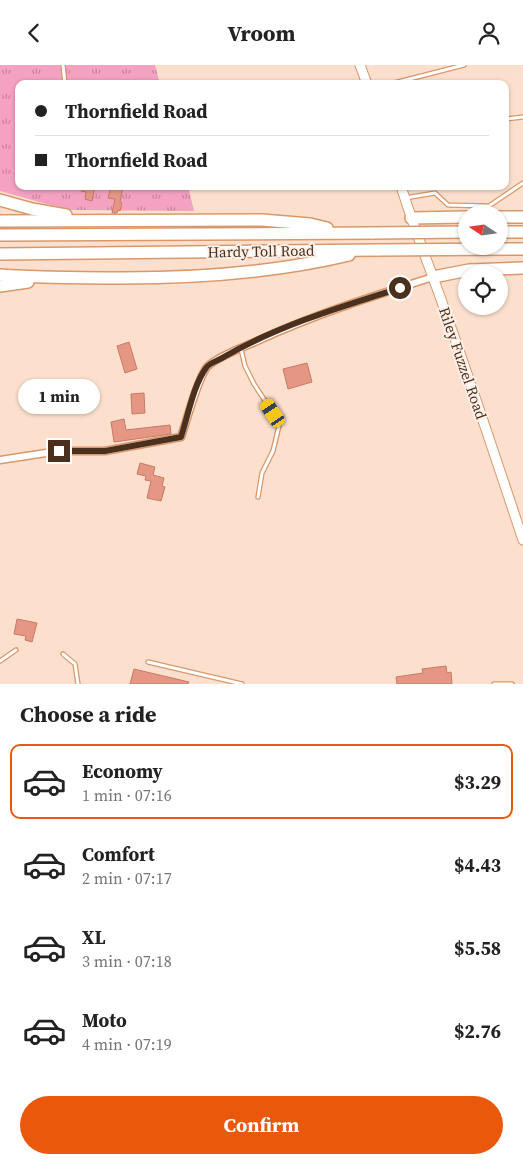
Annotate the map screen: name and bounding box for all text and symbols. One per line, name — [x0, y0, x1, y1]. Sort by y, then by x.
text: Vroom — [228, 18, 295, 48]
icon: back — [20, 19, 48, 47]
icon: person — [475, 19, 503, 47]
text: Thornfield Road — [65, 98, 208, 124]
text: Thornfield Road — [65, 147, 208, 173]
north arrow — [458, 205, 508, 255]
map controls — [458, 205, 508, 315]
street label: Hardy Toll Road — [207, 240, 315, 262]
button: locate — [458, 265, 508, 315]
route start — [389, 277, 411, 299]
street label: Riley Fuzzel Road — [434, 304, 492, 422]
callout: 1 min — [18, 379, 100, 413]
text: 1 min — [38, 385, 80, 407]
car — [258, 396, 287, 430]
route end — [48, 440, 70, 462]
text: Choose a ride — [20, 699, 157, 729]
text: Economy — [82, 758, 163, 784]
icon: car — [22, 759, 67, 804]
text: $3.29 — [454, 769, 501, 795]
text: 1 min · 07:16 — [82, 784, 172, 806]
text: Comfort — [82, 841, 155, 867]
icon: car — [22, 842, 67, 887]
text: $4.43 — [454, 852, 501, 878]
text: 2 min · 07:17 — [82, 867, 172, 889]
text: XL — [82, 924, 105, 950]
icon: car — [22, 925, 67, 970]
text: $5.58 — [454, 935, 501, 961]
text: 3 min · 07:18 — [82, 950, 172, 972]
text: Moto — [82, 1007, 127, 1033]
icon: car — [22, 1008, 67, 1053]
text: $2.76 — [454, 1018, 501, 1044]
text: 4 min · 07:19 — [82, 1033, 172, 1055]
button: Confirm — [20, 1096, 503, 1154]

